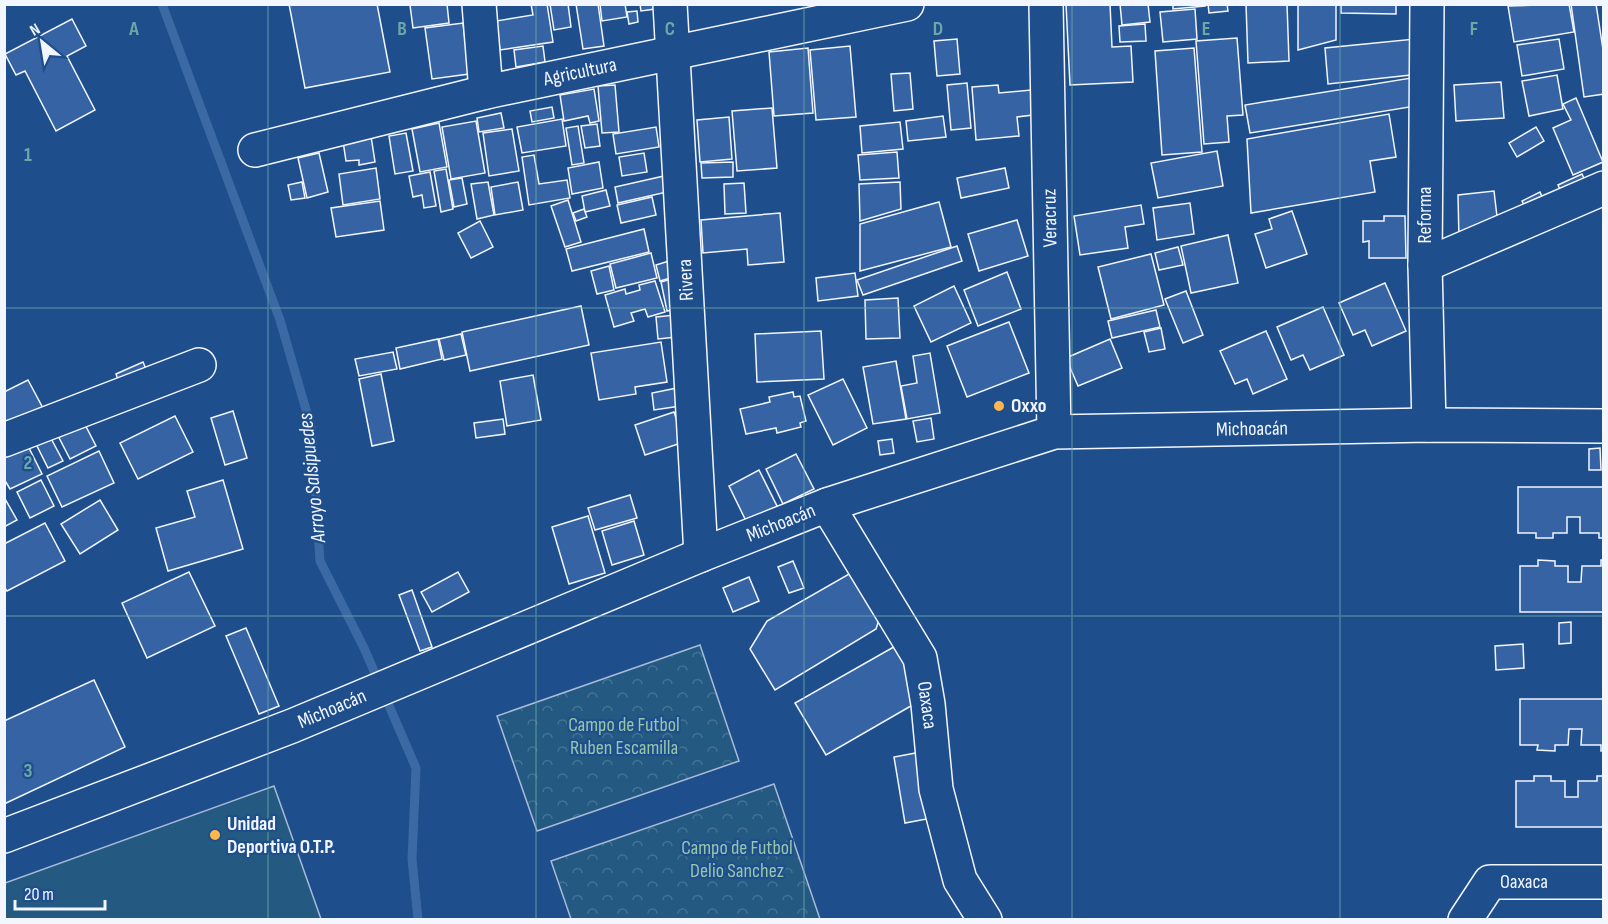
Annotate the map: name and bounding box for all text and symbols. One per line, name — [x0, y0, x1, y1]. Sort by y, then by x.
north arrow — [12, 12, 72, 72]
text: A — [128, 17, 139, 41]
text: B — [397, 17, 407, 41]
text: C — [665, 17, 675, 41]
text: D — [933, 17, 943, 41]
text: E — [1202, 17, 1210, 41]
text: F — [1470, 17, 1478, 41]
text: N — [27, 20, 44, 41]
street label: Agricultura — [540, 53, 619, 92]
text: 1 — [24, 143, 32, 167]
street label: Reforma — [1413, 187, 1437, 243]
street label: Veracruz — [1037, 188, 1063, 248]
street label: Rivera — [673, 259, 699, 301]
place label: Oxxo — [1011, 394, 1047, 418]
marker: Oxxo — [992, 399, 1006, 413]
water label: Arroyo Salsipuedes — [293, 411, 331, 545]
street label: Michoacán — [1216, 416, 1288, 442]
text: 2 — [24, 451, 32, 475]
street label: Michoacán — [743, 498, 819, 548]
street label: Oaxaca — [912, 680, 942, 730]
street label: Michoacán — [294, 684, 370, 734]
park label: Campo de Futbol Ruben Escamilla — [568, 713, 680, 760]
text: 3 — [24, 759, 33, 783]
place label: Unidad Deportiva O.T.P. — [227, 812, 335, 859]
marker: Unidad Deportiva O.T.P. — [208, 828, 222, 842]
park label: Campo de Futbol Delio Sanchez — [681, 836, 793, 883]
street label: Oaxaca — [1500, 870, 1548, 894]
scale bar — [15, 873, 105, 911]
text: 20 m — [24, 884, 54, 905]

